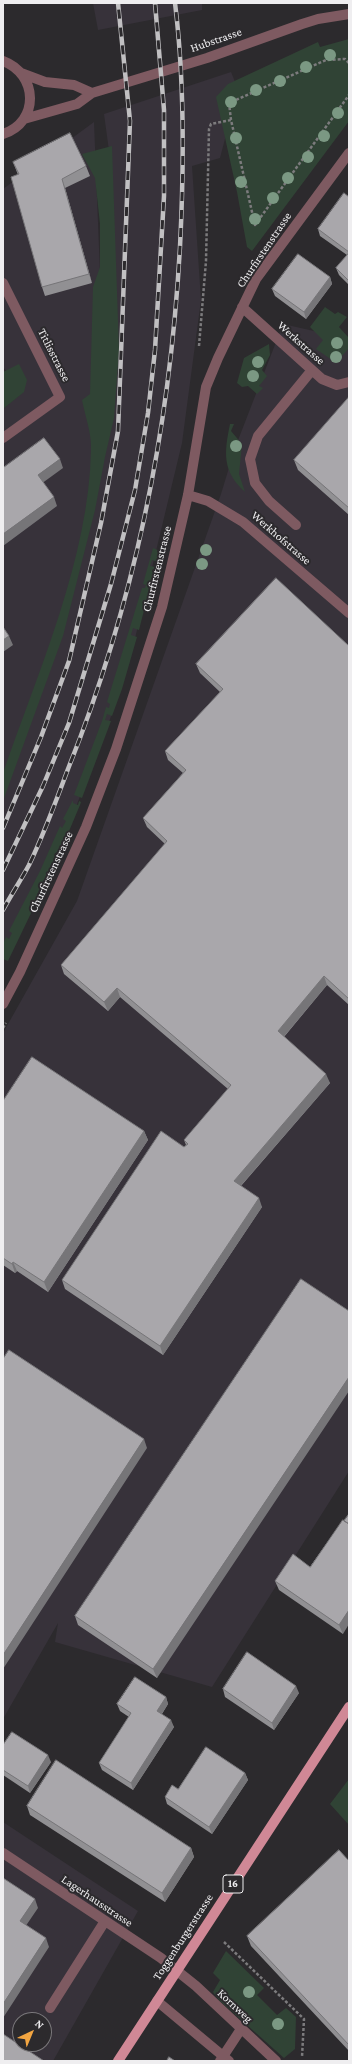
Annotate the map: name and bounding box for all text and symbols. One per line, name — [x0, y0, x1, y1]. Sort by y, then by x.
street label: Hubstrasse — [188, 25, 244, 55]
street label: Churfirstenstrasse — [233, 209, 295, 291]
street label: Werkstrasse — [274, 318, 328, 368]
street label: Titlisstrasse — [35, 326, 73, 384]
street label: Werkhofstrasse — [248, 508, 314, 568]
street label: Churfirstenstrasse — [139, 525, 175, 613]
street label: Churfirstenstrasse — [26, 829, 76, 915]
street label: Lagerhausstrasse — [59, 1872, 135, 1930]
road number: 16 — [223, 1875, 243, 1893]
street label: Toggenburgerstrasse — [150, 1891, 216, 1983]
street label: Kornweg — [214, 1986, 256, 2026]
north arrow — [12, 2012, 52, 2052]
text: N — [33, 2017, 47, 2031]

